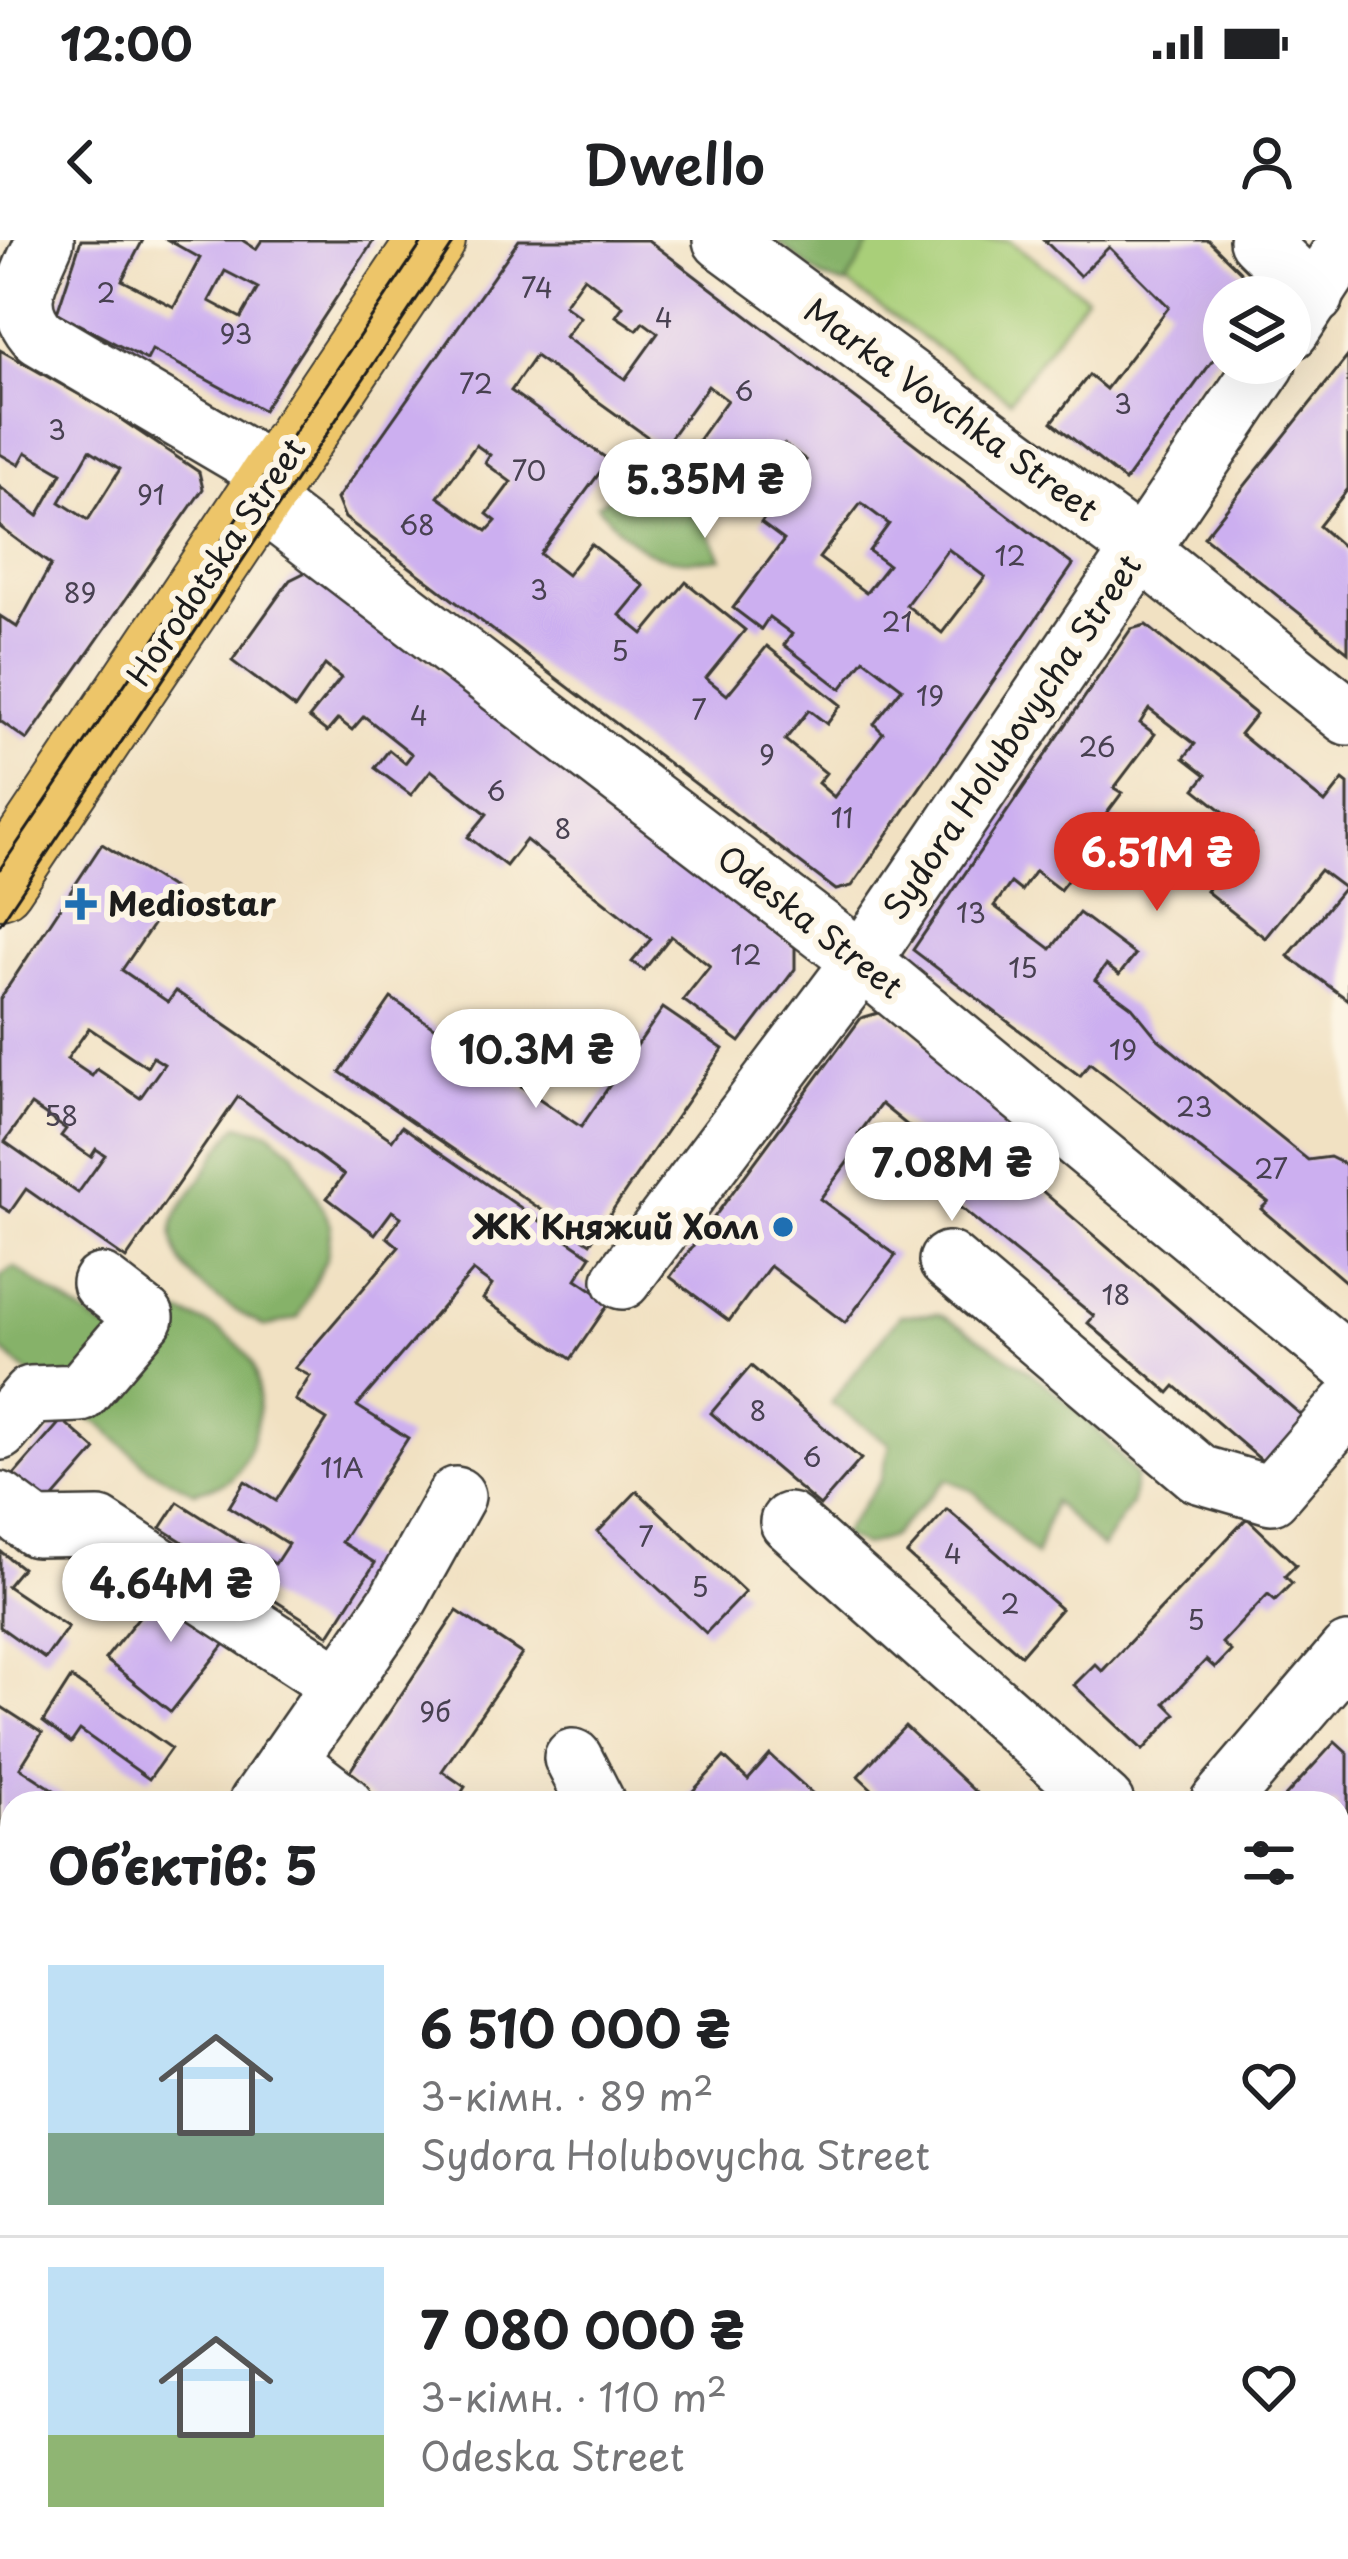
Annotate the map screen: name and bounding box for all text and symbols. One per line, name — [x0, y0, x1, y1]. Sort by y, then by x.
text: 12:00 — [60, 8, 192, 76]
text: Dwello — [583, 122, 765, 203]
icon: back — [48, 129, 114, 195]
icon: person — [1234, 129, 1300, 195]
house number: 74 — [521, 266, 553, 307]
house number: 2 — [96, 271, 116, 312]
map controls — [1203, 276, 1311, 384]
button: layers — [1203, 276, 1311, 384]
street label: Marka Vovchka Street — [795, 284, 1110, 532]
house number: 4 — [655, 296, 673, 337]
house number: 93 — [220, 312, 252, 353]
house number: 72 — [459, 362, 493, 403]
house number: 6 — [735, 369, 753, 410]
house number: 3 — [1114, 382, 1132, 423]
house number: 3 — [48, 408, 66, 449]
street label: Horodotska Street — [113, 427, 316, 695]
pin: 5.35M ₴ — [594, 439, 816, 541]
text: 5.35M ₴ — [626, 448, 784, 507]
house number: 70 — [512, 449, 546, 490]
house number: 91 — [137, 473, 165, 514]
house number: 68 — [399, 503, 435, 544]
house number: 12 — [994, 534, 1026, 575]
street label: Sydora Holubovycha Street — [869, 543, 1152, 929]
house number: 3 — [530, 568, 548, 609]
house number: 89 — [64, 571, 96, 612]
house number: 21 — [881, 600, 913, 641]
house number: 5 — [611, 629, 629, 670]
house number: 19 — [916, 674, 944, 715]
house number: 7 — [691, 688, 707, 729]
house number: 4 — [410, 694, 428, 735]
house number: 26 — [1078, 725, 1116, 766]
house number: 9 — [759, 733, 775, 774]
house number: 6 — [487, 769, 505, 810]
house number: 11 — [831, 796, 853, 837]
house number: 8 — [555, 807, 571, 848]
pin: 6.51M ₴ — [1046, 812, 1268, 914]
text: 6.51M ₴ — [1081, 821, 1233, 880]
street label: Odeska Street — [708, 832, 915, 1009]
place label: Mediostar — [108, 877, 276, 927]
marker: Mediostar — [65, 888, 97, 920]
house number: 13 — [956, 891, 986, 932]
house number: 12 — [730, 933, 762, 974]
house number: 15 — [1008, 946, 1038, 987]
pin: 10.3M ₴ — [425, 1009, 647, 1111]
text: 10.3M ₴ — [458, 1018, 614, 1077]
house number: 19 — [1109, 1028, 1137, 1069]
house number: 23 — [1176, 1085, 1212, 1126]
house number: 58 — [44, 1094, 78, 1135]
pin: 7.08M ₴ — [841, 1122, 1063, 1224]
text: 7.08M ₴ — [872, 1131, 1032, 1190]
house number: 27 — [1254, 1147, 1288, 1188]
place label: ЖК Княжий Холл — [472, 1200, 759, 1250]
marker: ЖК Княжий Холл — [770, 1214, 796, 1240]
house number: 18 — [1102, 1273, 1131, 1314]
house number: 8 — [750, 1389, 766, 1430]
house number: 6 — [803, 1435, 821, 1476]
house number: 11А — [320, 1446, 364, 1487]
house number: 7 — [638, 1515, 654, 1556]
house number: 4 — [944, 1532, 962, 1573]
pin: 4.64M ₴ — [60, 1543, 282, 1645]
text: 4.64M ₴ — [89, 1552, 253, 1611]
house number: 5 — [691, 1565, 709, 1606]
house number: 2 — [1000, 1582, 1020, 1623]
house number: 5 — [1187, 1598, 1205, 1639]
house number: 9б — [419, 1690, 451, 1731]
text: Об’єктів: 5 — [48, 1825, 318, 1902]
icon: filters — [1236, 1830, 1302, 1896]
text: 6 510 000 ₴ — [420, 1988, 731, 2065]
icon: home — [144, 2013, 288, 2157]
icon: heart — [1236, 2052, 1302, 2118]
text: 3-кімн. · 89 m² — [420, 2065, 714, 2124]
text: Sydora Holubovycha Street — [420, 2124, 930, 2183]
text: 7 080 000 ₴ — [420, 2289, 745, 2366]
icon: home — [144, 2315, 288, 2459]
icon: heart — [1236, 2354, 1302, 2420]
text: 3-кімн. · 110 m² — [420, 2366, 727, 2425]
text: Odeska Street — [420, 2425, 685, 2484]

